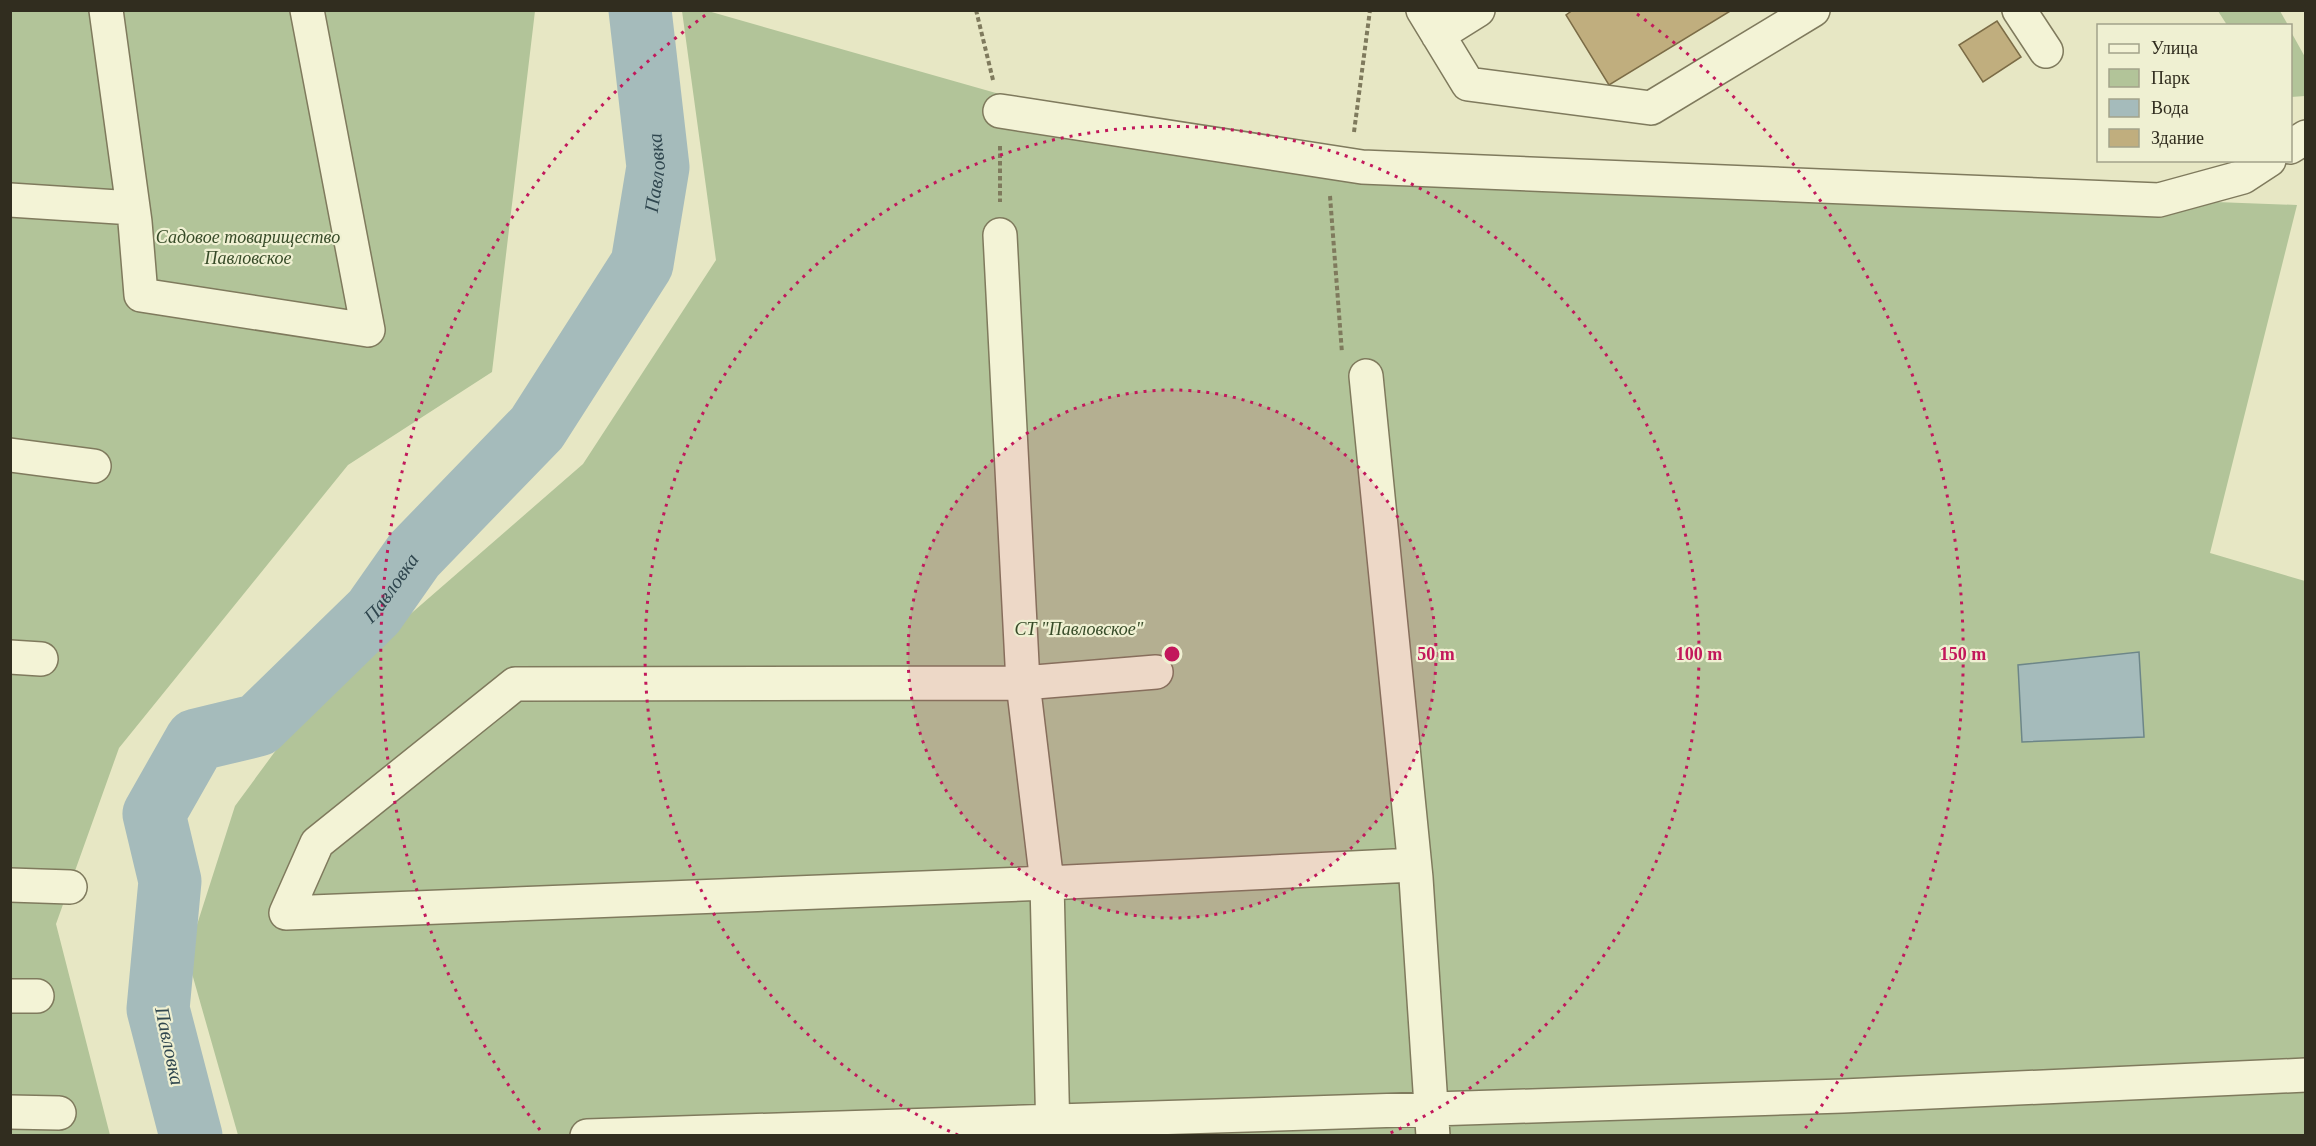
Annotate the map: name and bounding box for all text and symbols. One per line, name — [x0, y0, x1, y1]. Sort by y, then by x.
legend — [2097, 24, 2292, 162]
text: Улица — [2151, 38, 2198, 58]
text: Парк — [2151, 68, 2190, 88]
text: Вода — [2151, 98, 2189, 118]
text: Здание — [2151, 128, 2204, 148]
water label: Павловка — [640, 132, 669, 215]
park label: Садовое товарищество Павловское — [156, 227, 340, 268]
water label: Павловка — [358, 549, 423, 628]
park label: СТ "Павловское" — [1015, 619, 1144, 639]
centre of rings — [1162, 644, 1182, 664]
text: 50 m — [1417, 644, 1455, 664]
text: 100 m — [1676, 644, 1722, 664]
text: 150 m — [1940, 644, 1986, 664]
water label: Павловка — [151, 1004, 189, 1087]

